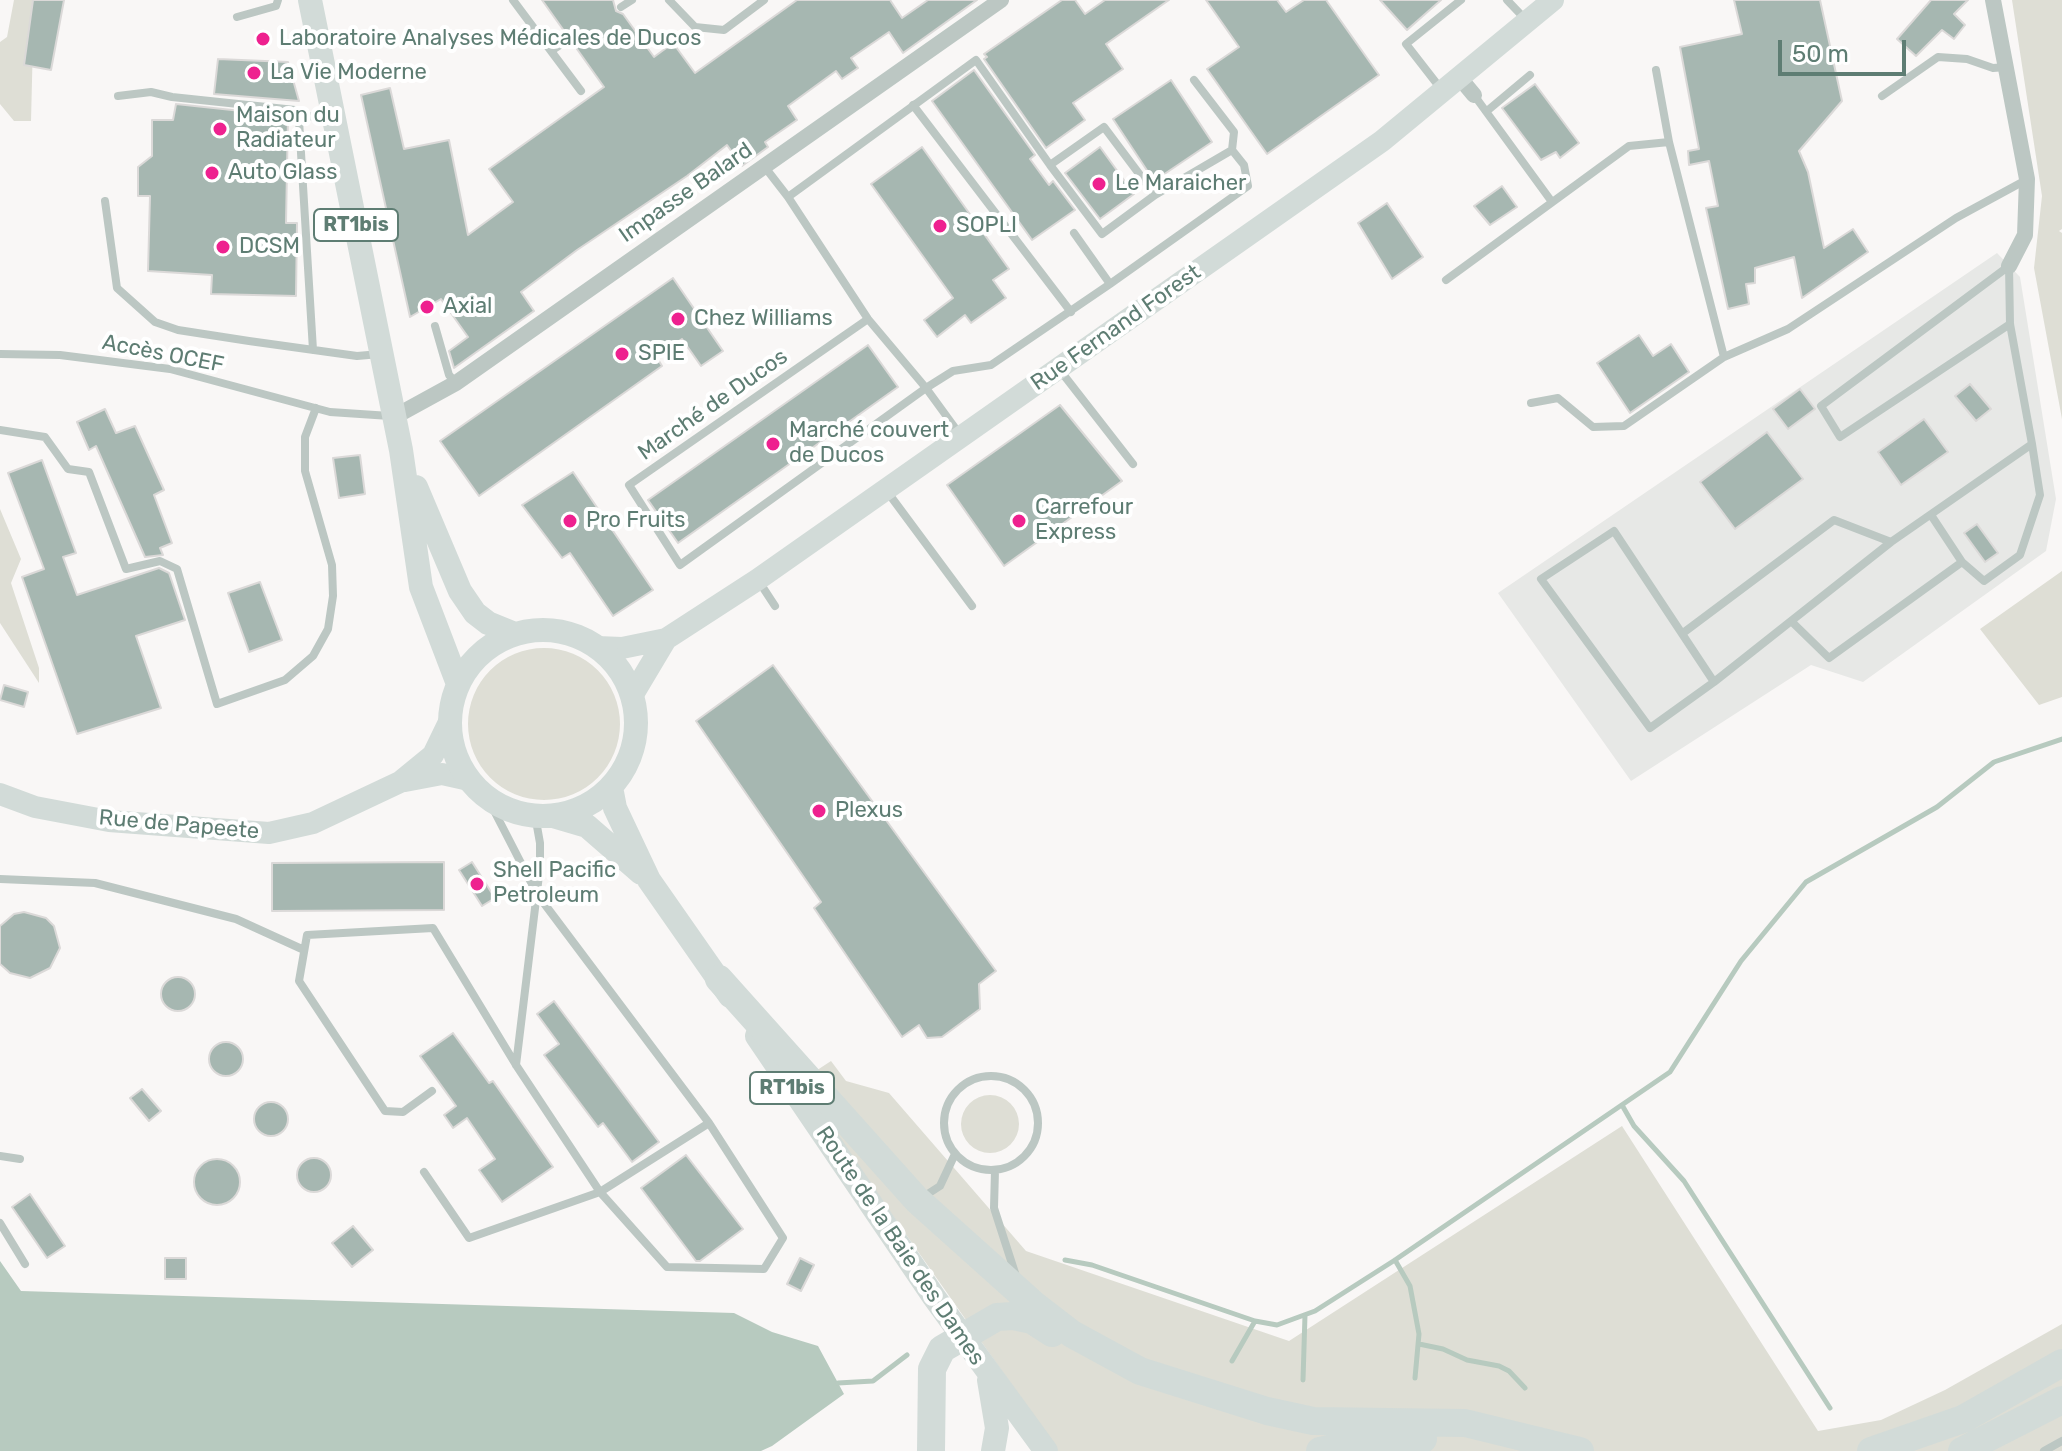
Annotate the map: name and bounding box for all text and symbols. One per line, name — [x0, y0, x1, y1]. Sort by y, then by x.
scale bar — [1782, 24, 1910, 74]
place label: Laboratoire Analyses Médicales de Ducos — [279, 26, 701, 52]
marker: Laboratoire Analyses Médicales de Ducos — [254, 30, 272, 48]
text: 50 m — [1792, 40, 1849, 68]
place label: La Vie Moderne — [270, 60, 427, 86]
marker: La Vie Moderne — [245, 64, 263, 82]
place label: Maison du Radiateur — [236, 103, 340, 154]
marker: Maison du Radiateur — [211, 120, 229, 138]
street label: Impasse Balard — [614, 137, 758, 249]
place label: Auto Glass — [228, 160, 337, 186]
marker: Auto Glass — [203, 164, 221, 182]
place label: Le Maraicher — [1115, 171, 1246, 197]
marker: Le Maraicher — [1090, 175, 1108, 193]
road number: RT1bis — [314, 209, 398, 241]
place label: SOPLI — [956, 213, 1017, 239]
marker: SOPLI — [931, 217, 949, 235]
place label: DCSM — [239, 234, 300, 260]
marker: DCSM — [214, 238, 232, 256]
street label: Rue Fernand Forest — [1026, 259, 1206, 397]
place label: Axial — [443, 294, 492, 320]
marker: Axial — [418, 298, 436, 316]
place label: Chez Williams — [694, 306, 833, 332]
marker: Chez Williams — [669, 310, 687, 328]
street label: Accès OCEF — [100, 329, 226, 379]
place label: SPIE — [638, 341, 685, 367]
street label: Marché de Ducos — [633, 344, 793, 466]
marker: SPIE — [613, 345, 631, 363]
place label: Marché couvert de Ducos — [789, 418, 949, 470]
marker: Marché couvert de Ducos — [764, 435, 782, 453]
place label: Carrefour Express — [1035, 495, 1133, 546]
place label: Pro Fruits — [586, 508, 686, 534]
marker: Pro Fruits — [561, 512, 579, 530]
marker: Carrefour Express — [1010, 512, 1028, 530]
place label: Plexus — [835, 798, 903, 824]
marker: Plexus — [810, 802, 828, 820]
street label: Rue de Papeete — [98, 805, 260, 845]
place label: Shell Pacific Petroleum — [493, 858, 616, 910]
marker: Shell Pacific Petroleum — [468, 875, 486, 893]
road number: RT1bis — [750, 1072, 834, 1104]
street label: Route de la Baie des Dames — [810, 1122, 990, 1370]

